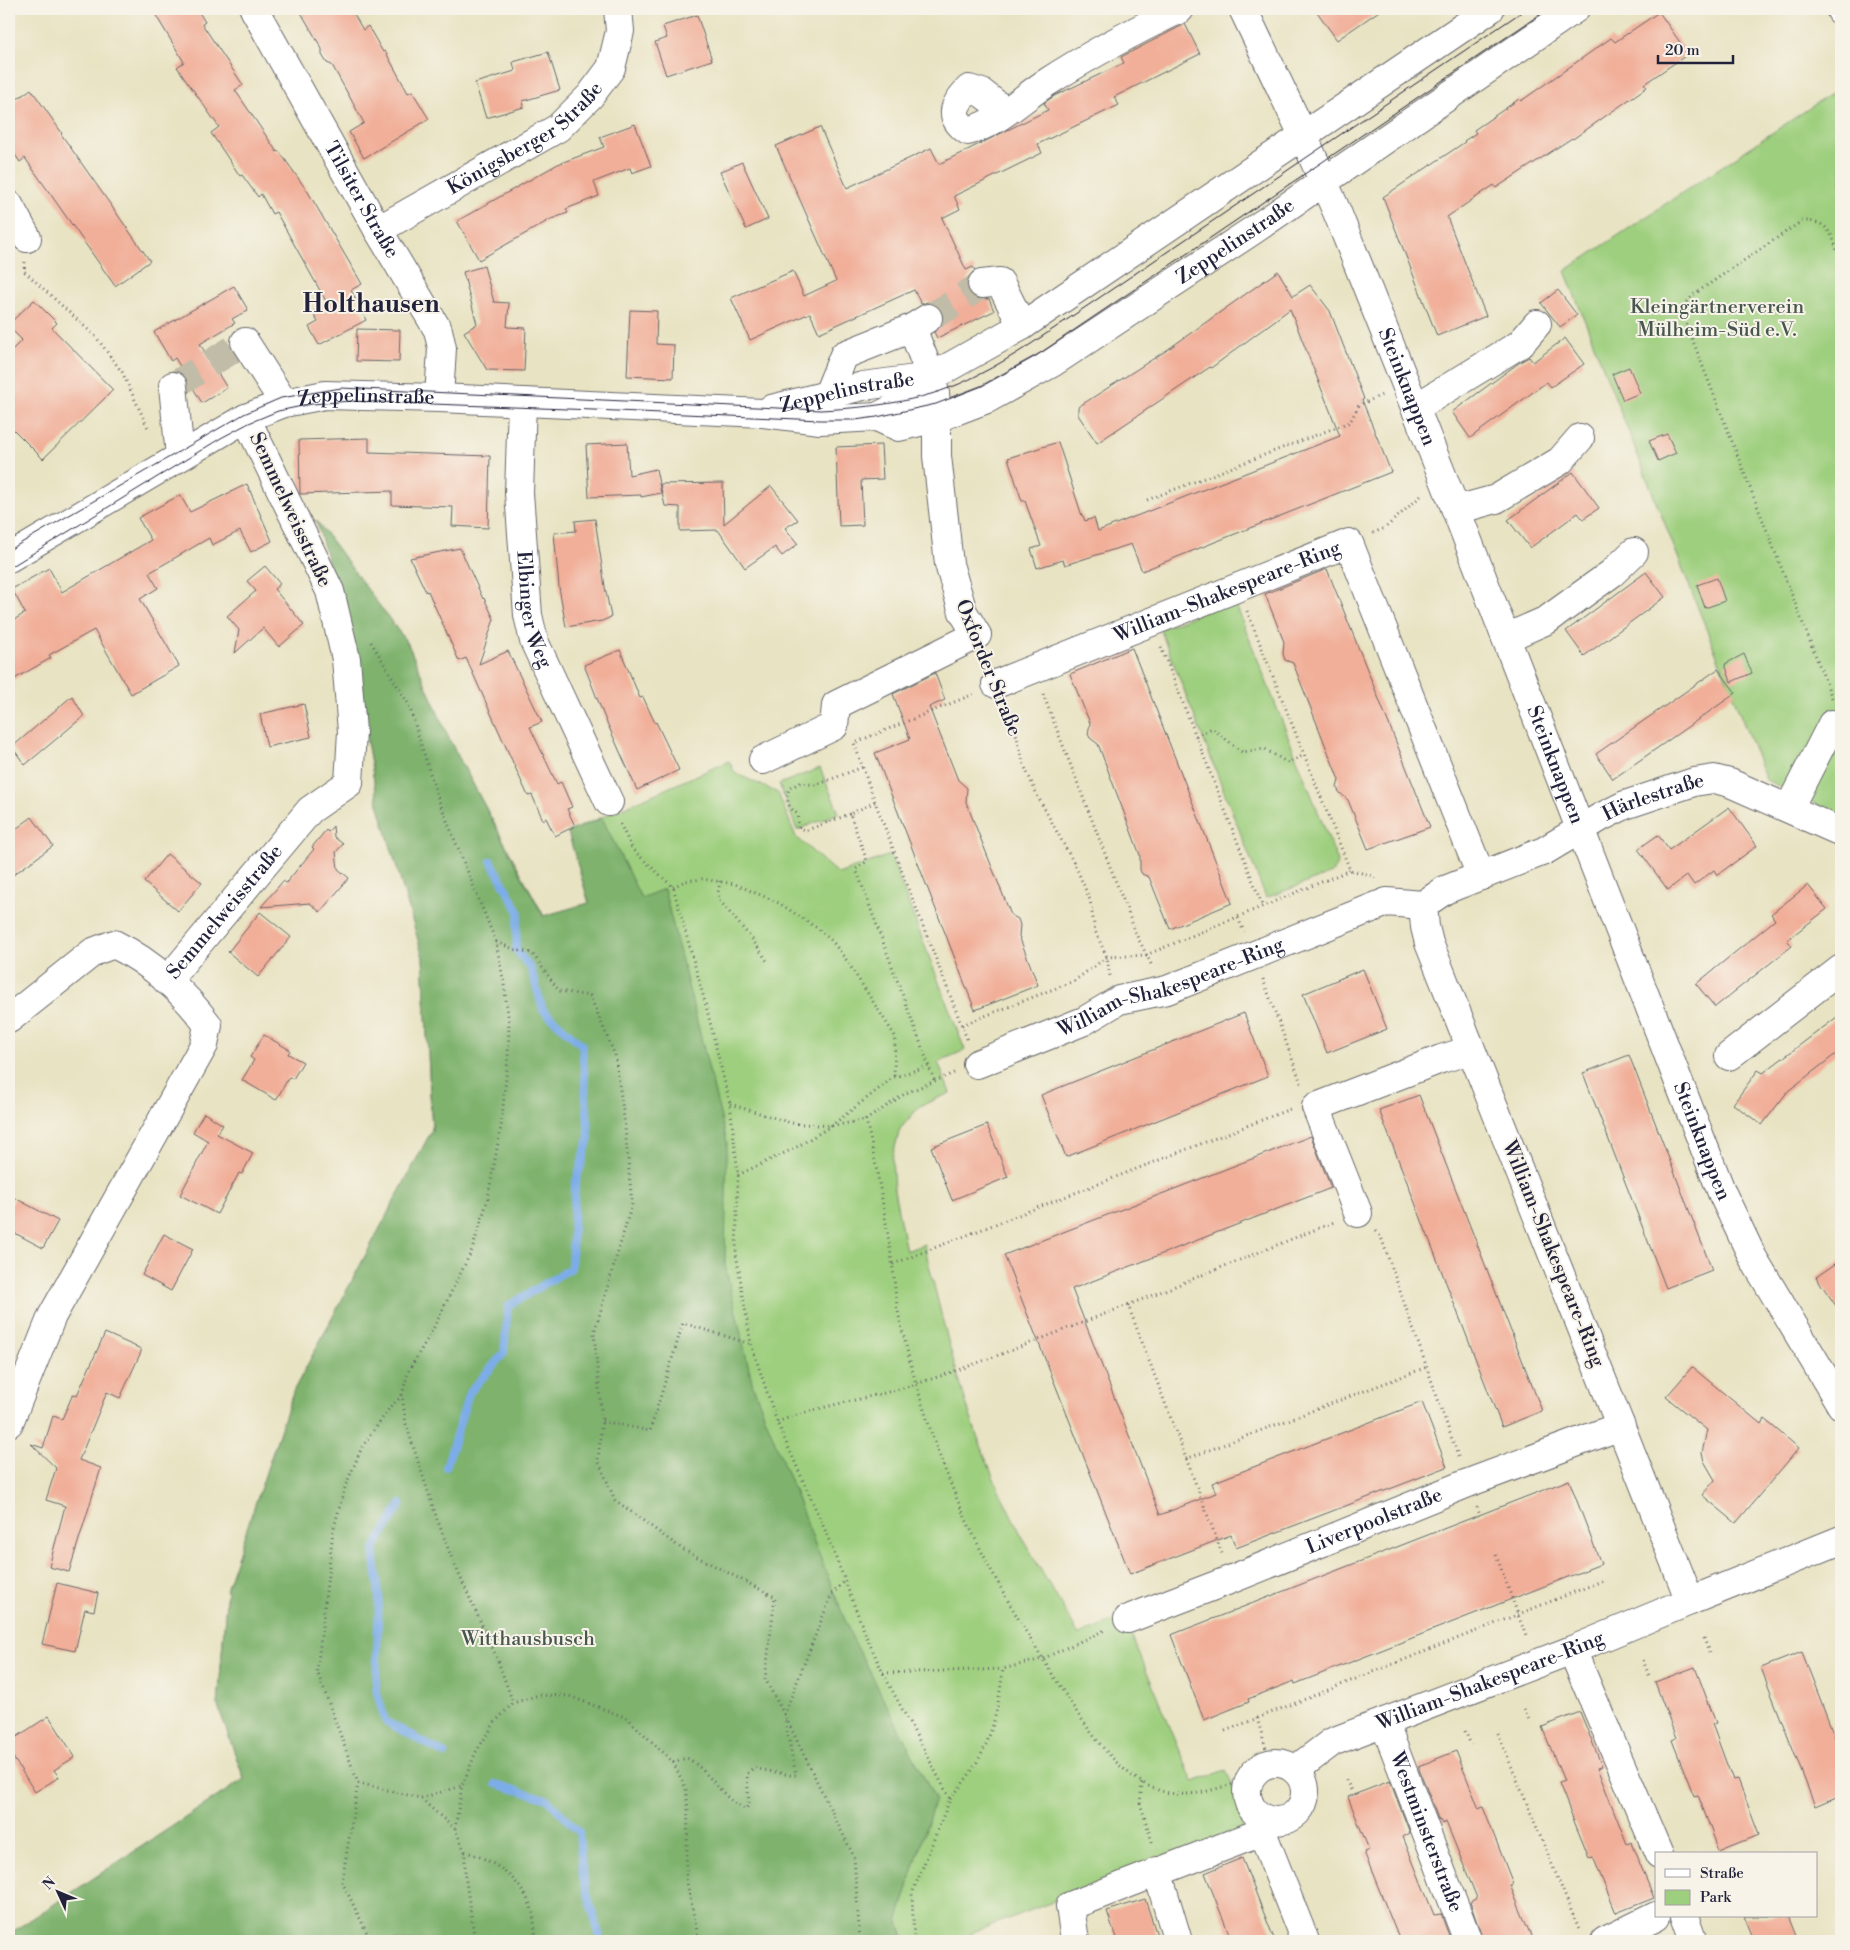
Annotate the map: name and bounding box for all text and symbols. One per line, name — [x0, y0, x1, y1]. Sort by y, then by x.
scale bar — [1658, 32, 1732, 64]
text: 20 m — [1665, 41, 1700, 60]
street label: Königsberger Straße — [443, 77, 609, 201]
street label: Tilsiter Straße — [318, 137, 404, 263]
street label: Zeppelinstraße — [1172, 193, 1299, 290]
district label: Holthausen — [303, 289, 440, 320]
park label: Kleingärtnerverein Mülheim-Süd e.V. — [1630, 295, 1804, 343]
street label: Steinknappen — [1372, 324, 1442, 449]
street label: Zeppelinstraße — [777, 367, 916, 419]
street label: Zeppelinstraße — [296, 382, 435, 413]
street label: Semmelweisstraße — [243, 429, 337, 591]
street label: William-Shakespeare-Ring — [1109, 535, 1345, 649]
street label: Elbinger Weg — [511, 550, 558, 673]
street label: Oxforder Straße — [949, 596, 1027, 740]
street label: Steinknappen — [1521, 702, 1590, 827]
street label: Härlestraße — [1598, 768, 1706, 827]
street label: Semmelweisstraße — [161, 840, 288, 984]
street label: William-Shakespeare-Ring — [1053, 932, 1288, 1043]
street label: Steinknappen — [1668, 1079, 1736, 1205]
street label: William-Shakespeare-Ring — [1496, 1136, 1610, 1372]
street label: Liverpoolstraße — [1302, 1482, 1446, 1560]
street label: William-Shakespeare-Ring — [1372, 1625, 1608, 1737]
park label: Witthausbusch — [460, 1627, 595, 1652]
street label: Westminsterstraße — [1384, 1748, 1468, 1916]
legend — [1655, 1852, 1818, 1918]
text: Straße — [1700, 1864, 1744, 1883]
north arrow — [32, 1868, 82, 1918]
text: N — [39, 1873, 60, 1894]
text: Park — [1700, 1888, 1732, 1907]

